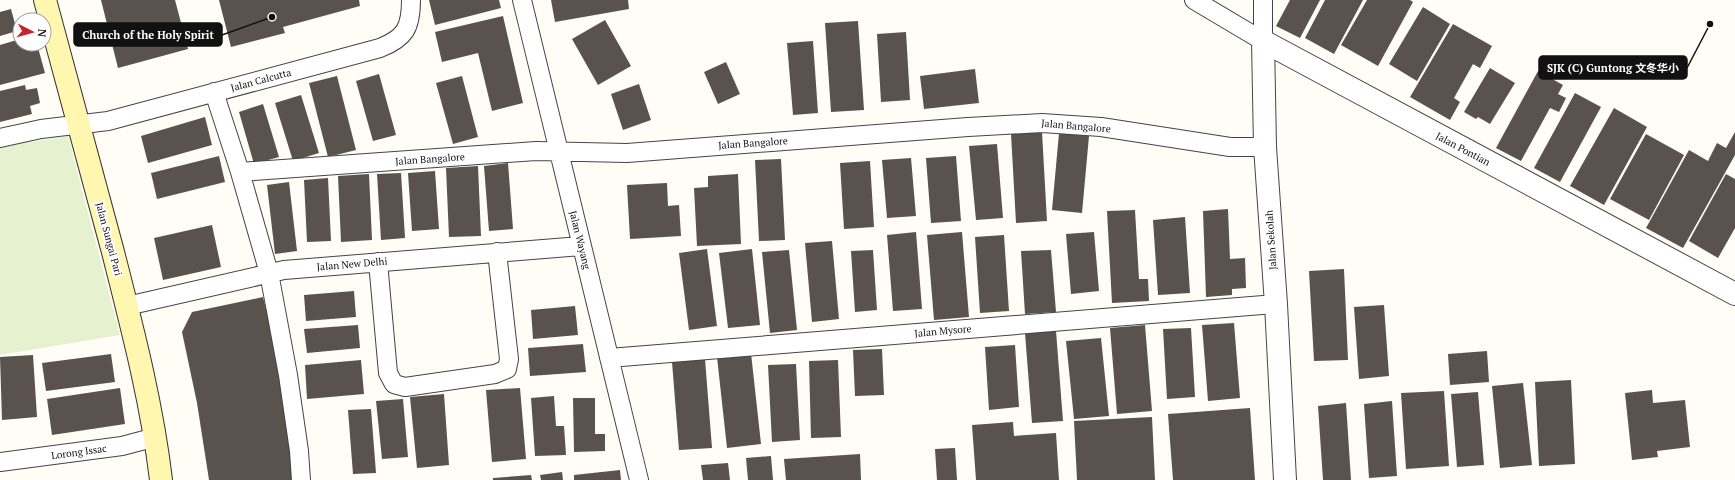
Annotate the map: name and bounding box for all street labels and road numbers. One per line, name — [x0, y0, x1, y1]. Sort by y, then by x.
street label: Jalan Calcutta — [229, 66, 293, 94]
street label: Jalan Bangalore — [1041, 116, 1111, 136]
street label: Jalan Pontian — [1434, 129, 1492, 169]
street label: Jalan Bangalore — [718, 134, 788, 152]
street label: Jalan Bangalore — [395, 150, 465, 168]
street label: Jalan Sungai Pari — [93, 201, 125, 277]
street label: Jalan Wayang — [566, 209, 594, 271]
street label: Jalan Sekolah — [1262, 210, 1280, 270]
street label: Jalan New Delhi — [316, 254, 388, 274]
street label: Jalan Mysore — [914, 322, 972, 340]
street label: Lorong Issac — [50, 442, 108, 462]

